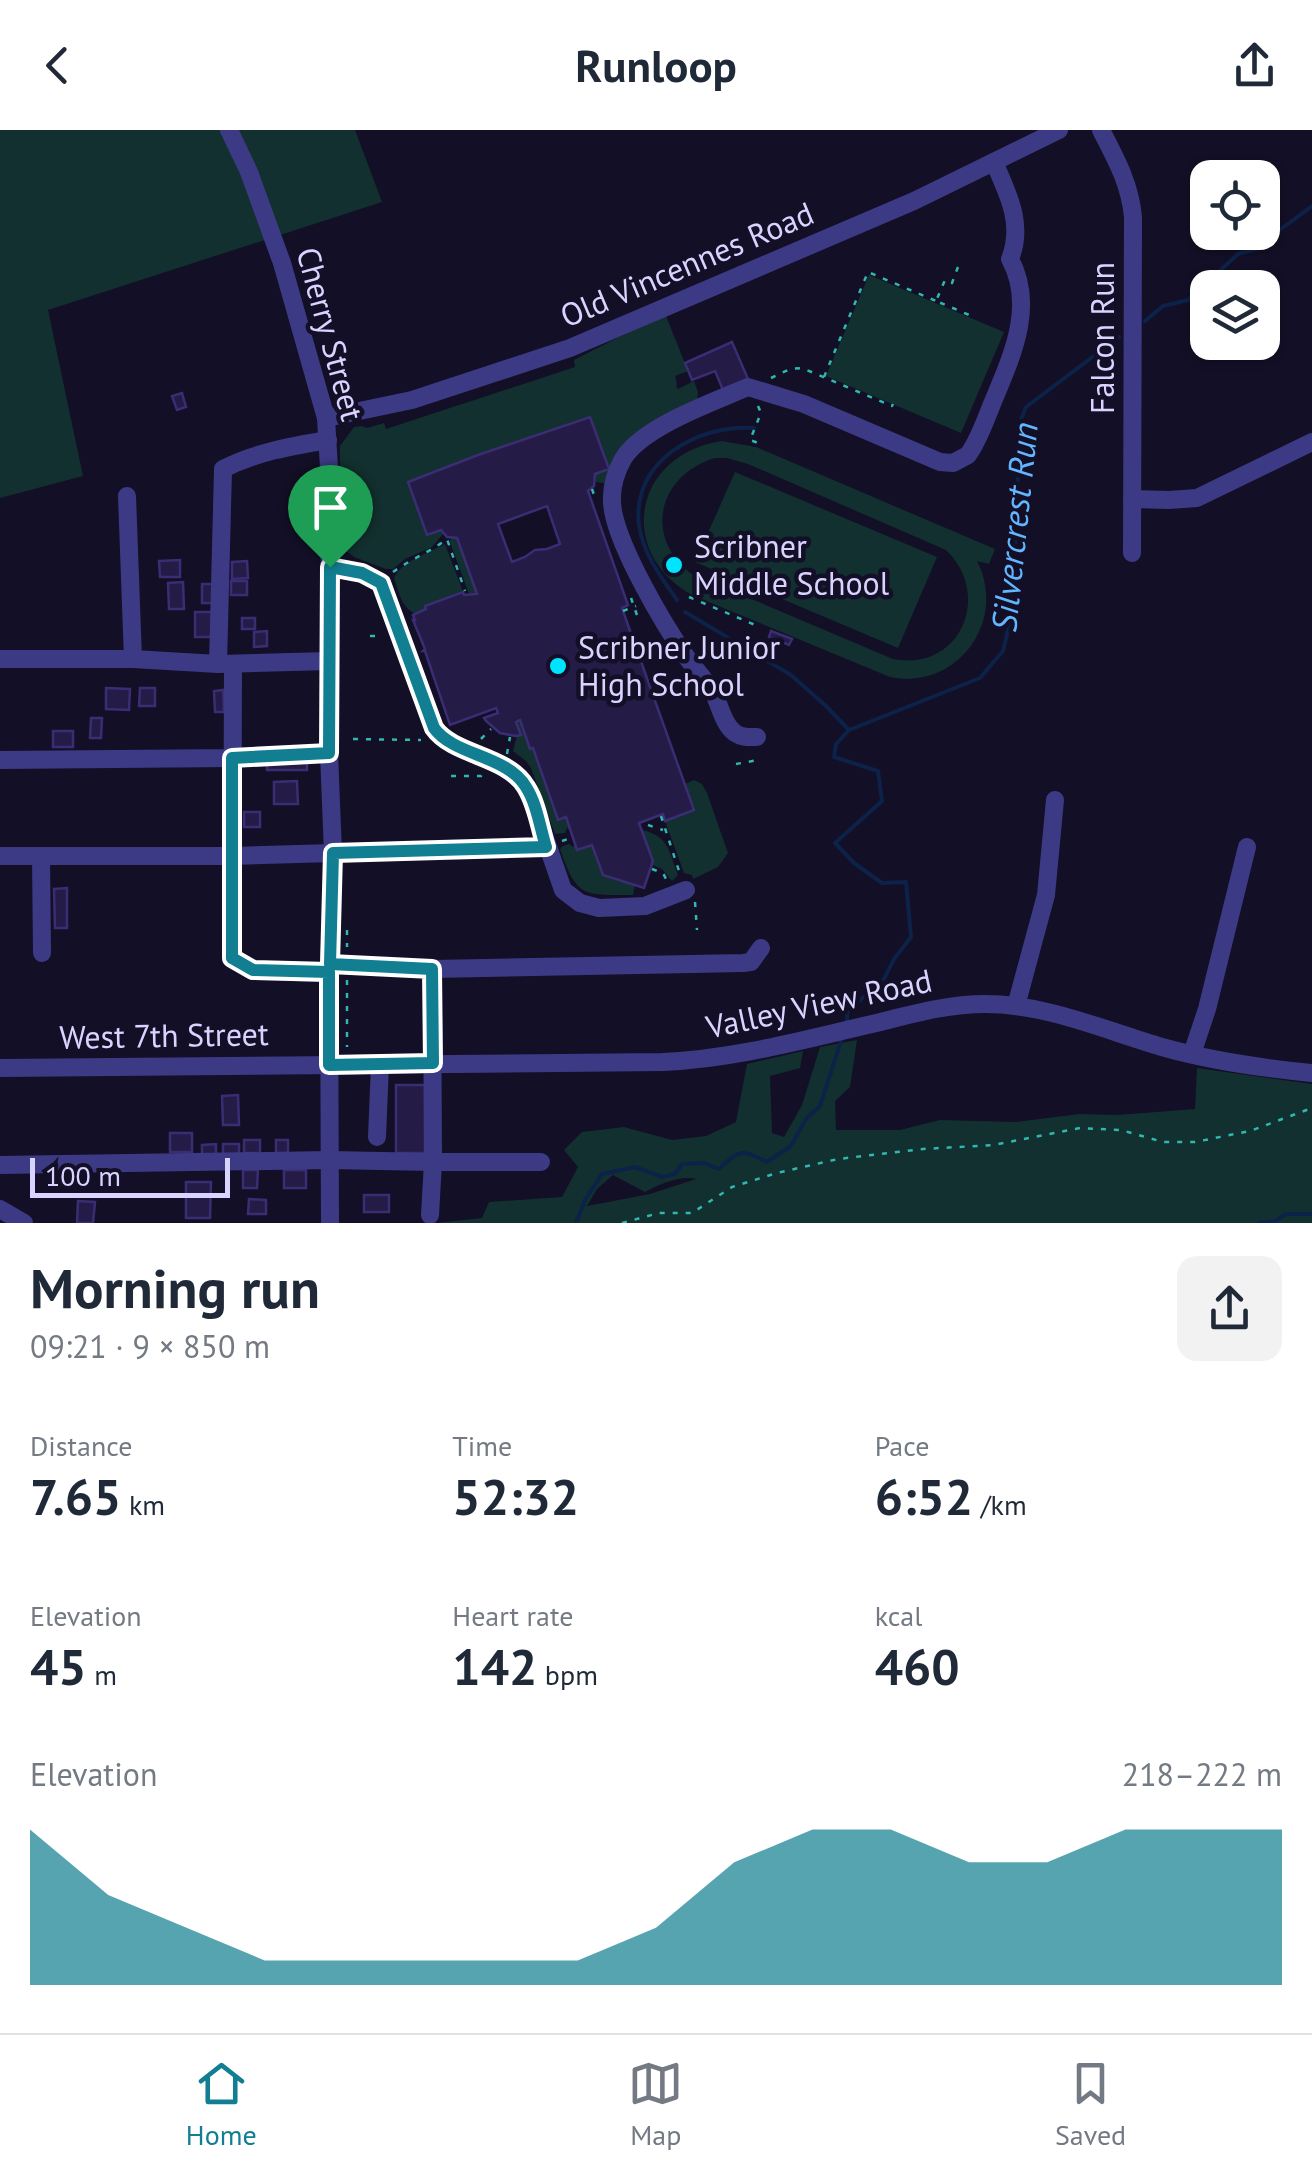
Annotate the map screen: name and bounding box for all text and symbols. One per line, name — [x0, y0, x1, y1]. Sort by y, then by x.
text: Runloop — [575, 36, 737, 94]
icon: back — [30, 38, 85, 93]
icon: share — [1227, 38, 1282, 93]
map controls — [1190, 160, 1280, 360]
button: locate — [1190, 160, 1280, 250]
street label: Old Vincennes Road — [554, 192, 820, 336]
street label: Cherry Street — [288, 242, 374, 425]
street label: Falcon Run — [1081, 262, 1123, 414]
button: layers — [1190, 270, 1280, 360]
water label: Silvercrest Run — [980, 420, 1048, 634]
pin — [288, 465, 373, 568]
icon: arrive — [303, 480, 358, 535]
place label: Scribner Middle School — [694, 525, 890, 604]
marker: Scribner Middle School — [663, 554, 685, 576]
place label: Scribner Junior High School — [578, 626, 780, 705]
marker: Scribner Junior High School — [547, 655, 569, 677]
street label: Valley View Road — [701, 959, 936, 1048]
street label: West 7th Street — [59, 1012, 269, 1058]
scale bar — [30, 1153, 230, 1198]
text: 100 m — [45, 1157, 121, 1194]
text: Morning run — [30, 1252, 320, 1323]
button: share — [1177, 1256, 1282, 1361]
text: 09:21 · 9 × 850 m — [30, 1325, 270, 1367]
text: Distance — [30, 1427, 133, 1464]
text: Time — [452, 1427, 512, 1464]
text: Pace — [875, 1427, 929, 1464]
text: 7.65 — [30, 1464, 121, 1529]
text: 52:32 — [452, 1464, 579, 1529]
text: 6:52 — [875, 1464, 973, 1529]
text: km — [121, 1486, 165, 1523]
text: /km — [973, 1486, 1027, 1523]
text: Elevation — [30, 1597, 142, 1634]
text: Heart rate — [452, 1597, 573, 1634]
text: kcal — [875, 1597, 922, 1634]
text: 45 — [30, 1634, 87, 1699]
text: 142 — [452, 1634, 537, 1699]
text: 460 — [875, 1634, 960, 1699]
text: m — [87, 1656, 117, 1693]
text: bpm — [537, 1656, 598, 1693]
text: Elevation — [30, 1753, 157, 1795]
text: 218–222 m — [1122, 1753, 1282, 1795]
tab: Home — [186, 2056, 257, 2153]
tab: Map — [628, 2056, 683, 2153]
tab: Saved — [1055, 2056, 1126, 2153]

